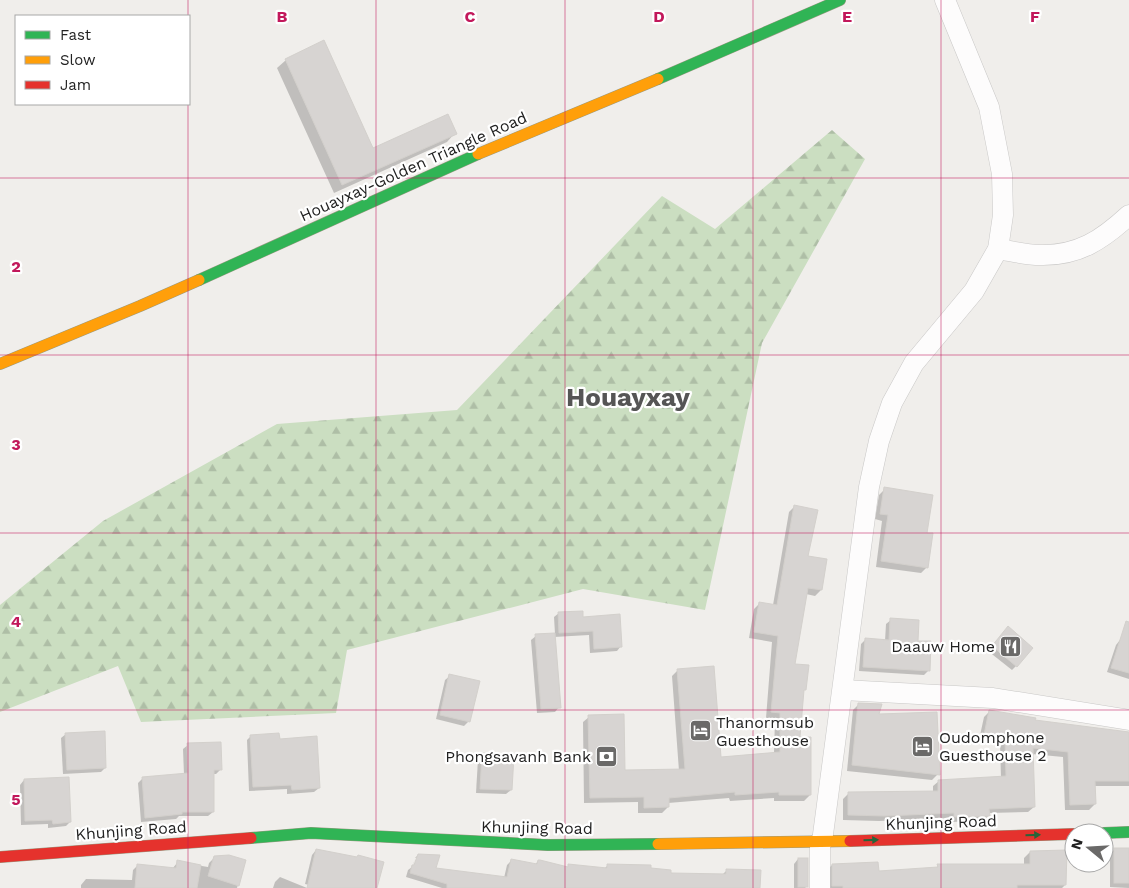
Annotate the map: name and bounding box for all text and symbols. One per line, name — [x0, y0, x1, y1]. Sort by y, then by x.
text: B — [277, 7, 288, 26]
text: C — [465, 7, 476, 26]
text: D — [653, 7, 665, 26]
text: E — [842, 7, 852, 26]
text: F — [1030, 7, 1040, 26]
legend — [15, 15, 190, 105]
text: Fast — [60, 26, 92, 44]
text: Slow — [60, 51, 96, 69]
text: Jam — [60, 76, 91, 94]
street label: Houayxay-Golden Triangle Road — [297, 108, 530, 225]
text: 2 — [11, 257, 21, 276]
district label: Houayxay — [566, 382, 690, 412]
text: 3 — [11, 435, 21, 454]
text: 4 — [11, 612, 21, 631]
restaurant icon: Daauw Home — [999, 634, 1023, 658]
place label: Daauw Home — [891, 637, 995, 656]
place label: Thanormsub Guesthouse — [716, 713, 814, 750]
hotel icon: Thanormsub Guesthouse — [688, 719, 712, 743]
place label: Oudomphone Guesthouse 2 — [939, 728, 1047, 765]
hotel icon: Oudomphone Guesthouse 2 — [911, 734, 935, 758]
bank icon: Phongsavanh Bank — [595, 744, 619, 768]
place label: Phongsavanh Bank — [445, 747, 591, 766]
text: 5 — [11, 790, 21, 809]
street label: Khunjing Road — [885, 811, 997, 834]
street label: Khunjing Road — [75, 817, 187, 844]
street label: Khunjing Road — [481, 817, 593, 838]
north arrow — [1064, 823, 1114, 873]
one-way arrow — [1026, 831, 1042, 839]
one-way arrow — [863, 836, 879, 844]
text: N — [1067, 837, 1086, 851]

